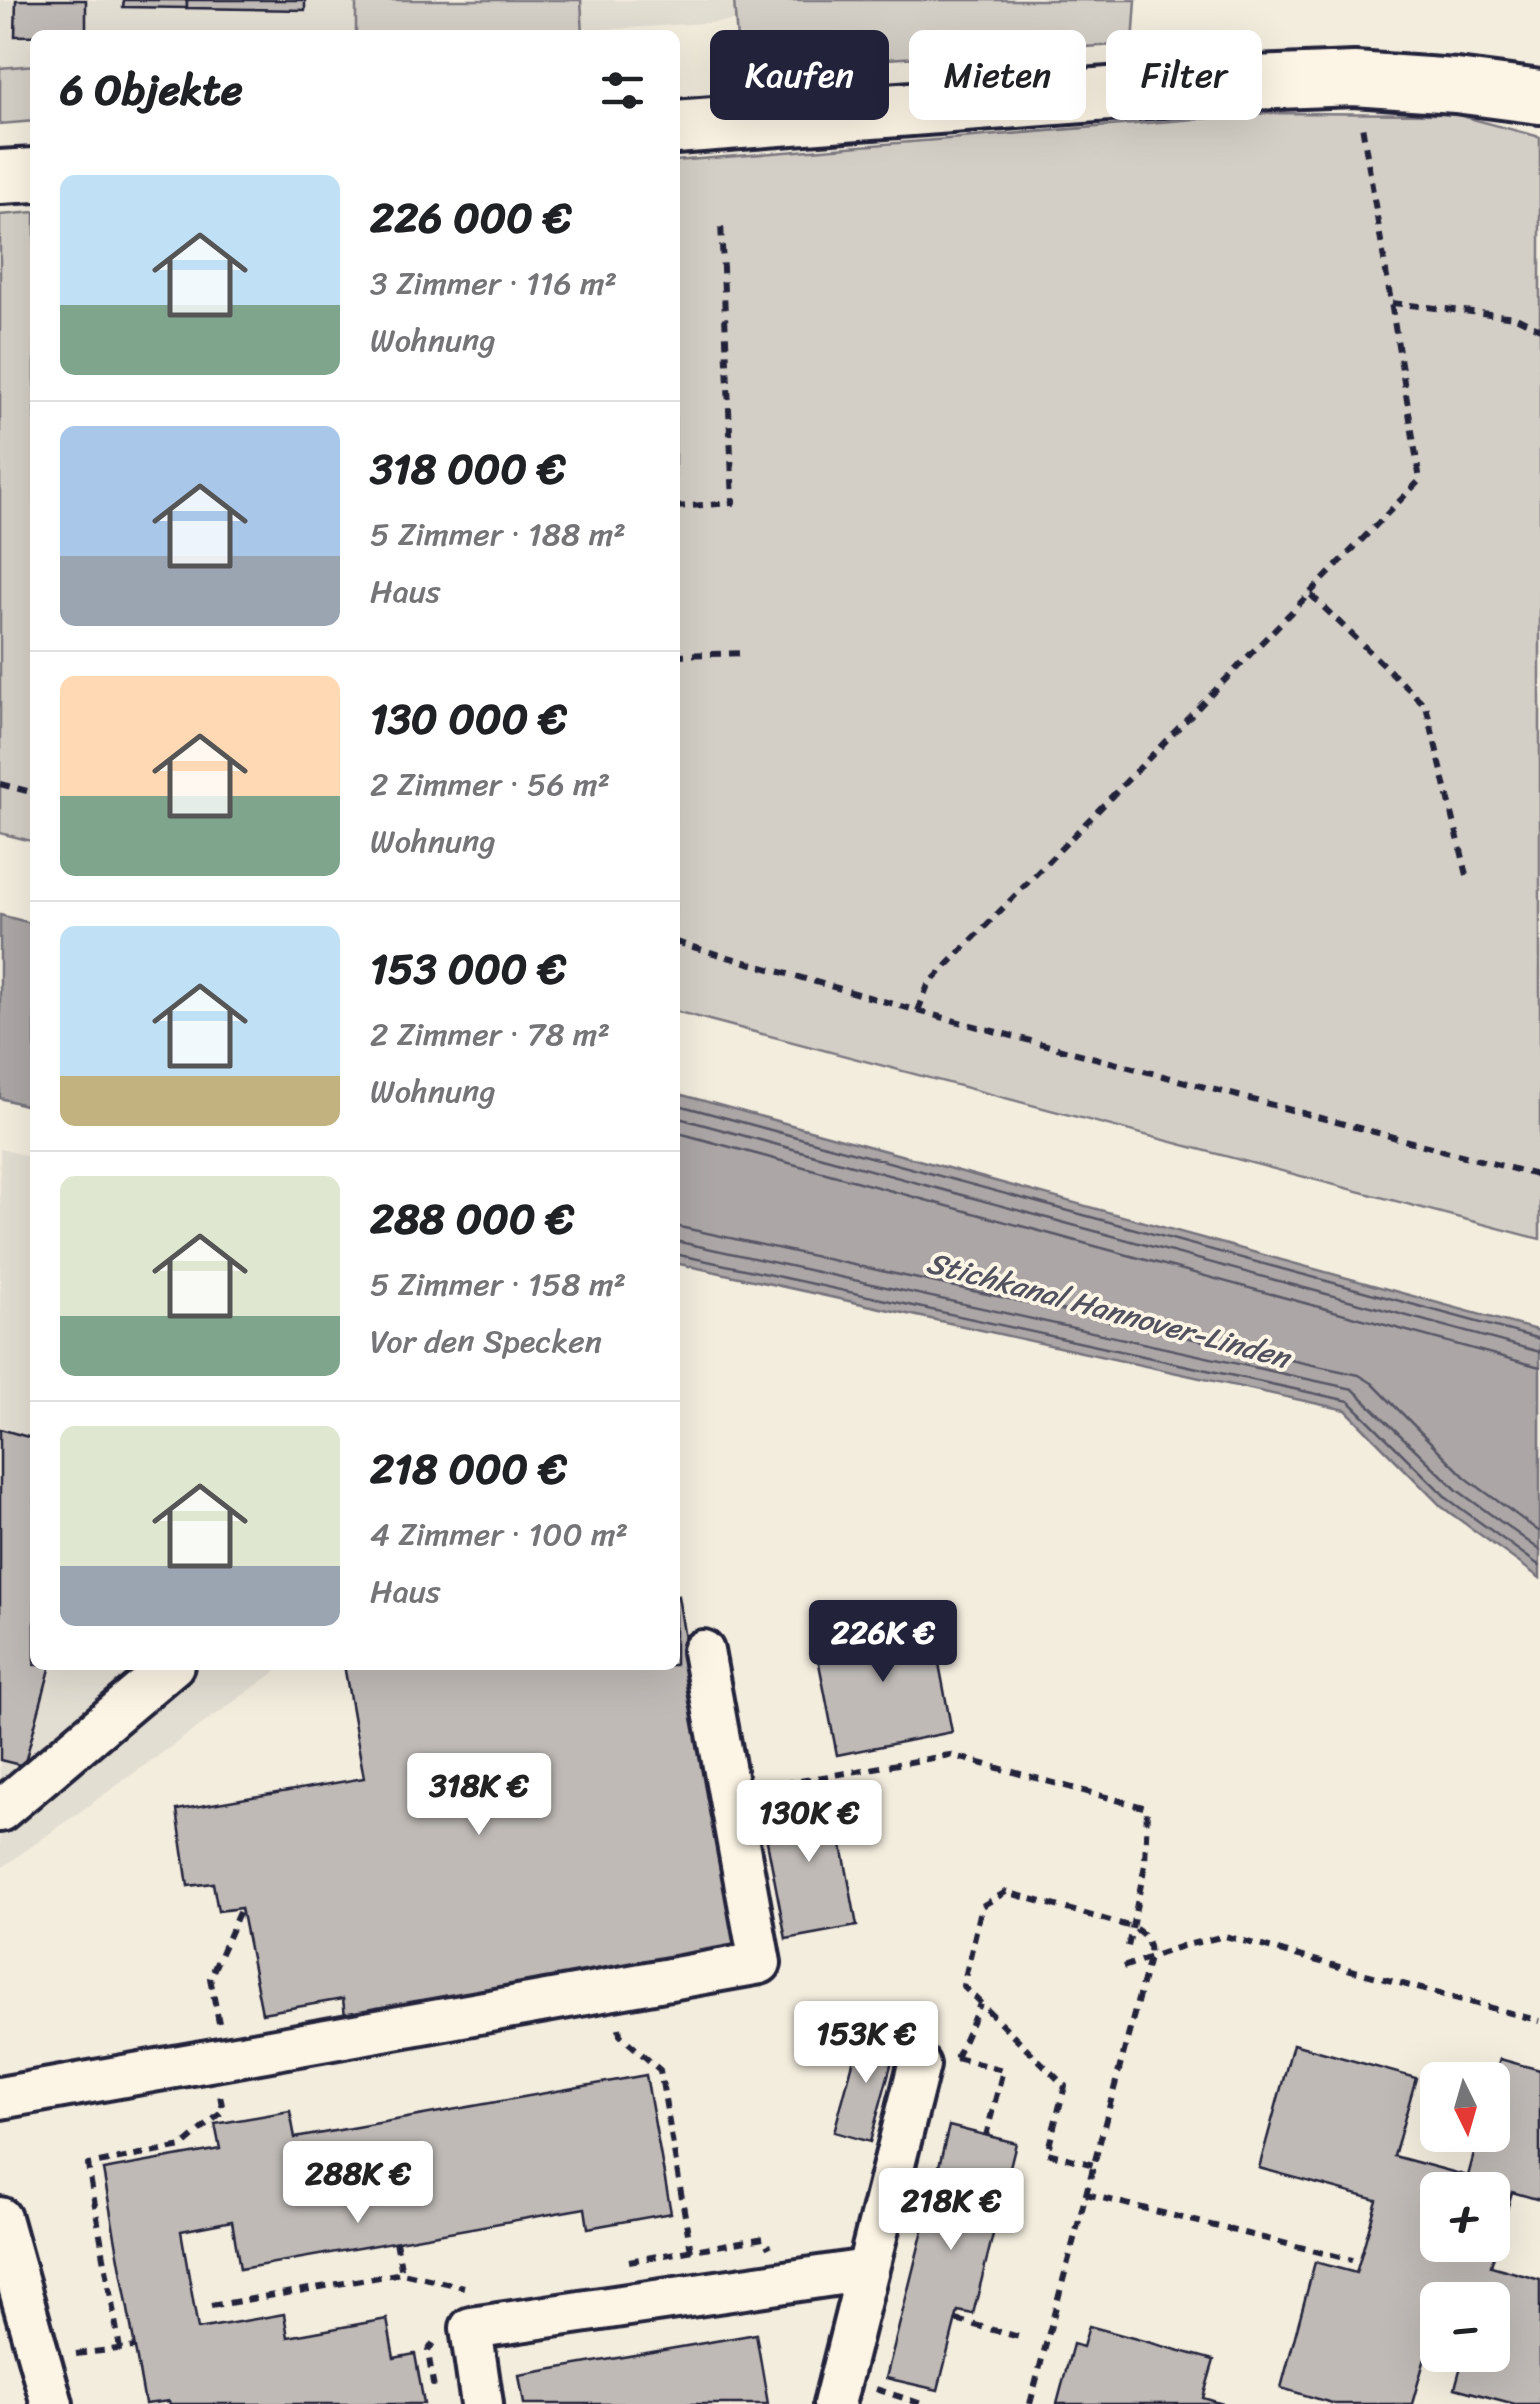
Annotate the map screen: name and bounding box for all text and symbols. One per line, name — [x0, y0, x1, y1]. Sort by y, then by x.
chip: Kaufen — [710, 30, 889, 120]
chip: Mieten — [909, 30, 1086, 120]
chip: Filter — [1106, 30, 1262, 120]
text: 6 Objekte — [60, 53, 243, 127]
icon: filters — [595, 63, 650, 118]
text: 226 000 € — [370, 181, 572, 255]
icon: home — [140, 215, 260, 335]
text: 3 Zimmer · 116 m² — [370, 255, 617, 312]
text: Wohnung — [370, 312, 496, 369]
text: 318 000 € — [370, 432, 566, 506]
icon: home — [140, 466, 260, 586]
text: 5 Zimmer · 188 m² — [370, 506, 626, 563]
text: Haus — [370, 563, 441, 620]
text: 130 000 € — [370, 682, 567, 756]
icon: home — [140, 716, 260, 836]
text: 2 Zimmer · 56 m² — [370, 756, 610, 813]
text: Wohnung — [370, 813, 496, 870]
text: 153 000 € — [370, 932, 566, 1006]
icon: home — [140, 966, 260, 1086]
text: 2 Zimmer · 78 m² — [370, 1006, 610, 1063]
text: Wohnung — [370, 1063, 496, 1120]
text: 288 000 € — [370, 1182, 574, 1256]
icon: home — [140, 1216, 260, 1336]
water label: Stichkanal Hannover-Linden — [921, 1236, 1298, 1385]
text: 5 Zimmer · 158 m² — [370, 1256, 626, 1313]
text: Vor den Specken — [370, 1313, 602, 1370]
text: 218 000 € — [370, 1432, 567, 1506]
icon: home — [140, 1466, 260, 1586]
text: 4 Zimmer · 100 m² — [370, 1506, 628, 1563]
text: Haus — [370, 1563, 441, 1620]
pin: 226K € — [802, 1600, 964, 1685]
text: 226K € — [831, 1604, 935, 1661]
pin: 318K € — [398, 1753, 560, 1838]
text: 318K € — [429, 1757, 529, 1814]
pin: 130K € — [728, 1780, 890, 1865]
text: 130K € — [759, 1784, 859, 1841]
pin: 153K € — [785, 2001, 947, 2086]
text: 153K € — [816, 2005, 916, 2062]
north arrow — [1420, 2062, 1510, 2152]
map controls — [1420, 2062, 1510, 2372]
pin: 288K € — [277, 2141, 439, 2226]
text: 288K € — [305, 2145, 411, 2202]
pin: 218K € — [870, 2168, 1032, 2253]
text: 218K € — [901, 2172, 1001, 2229]
button: + — [1420, 2172, 1510, 2262]
button: − — [1420, 2282, 1510, 2372]

